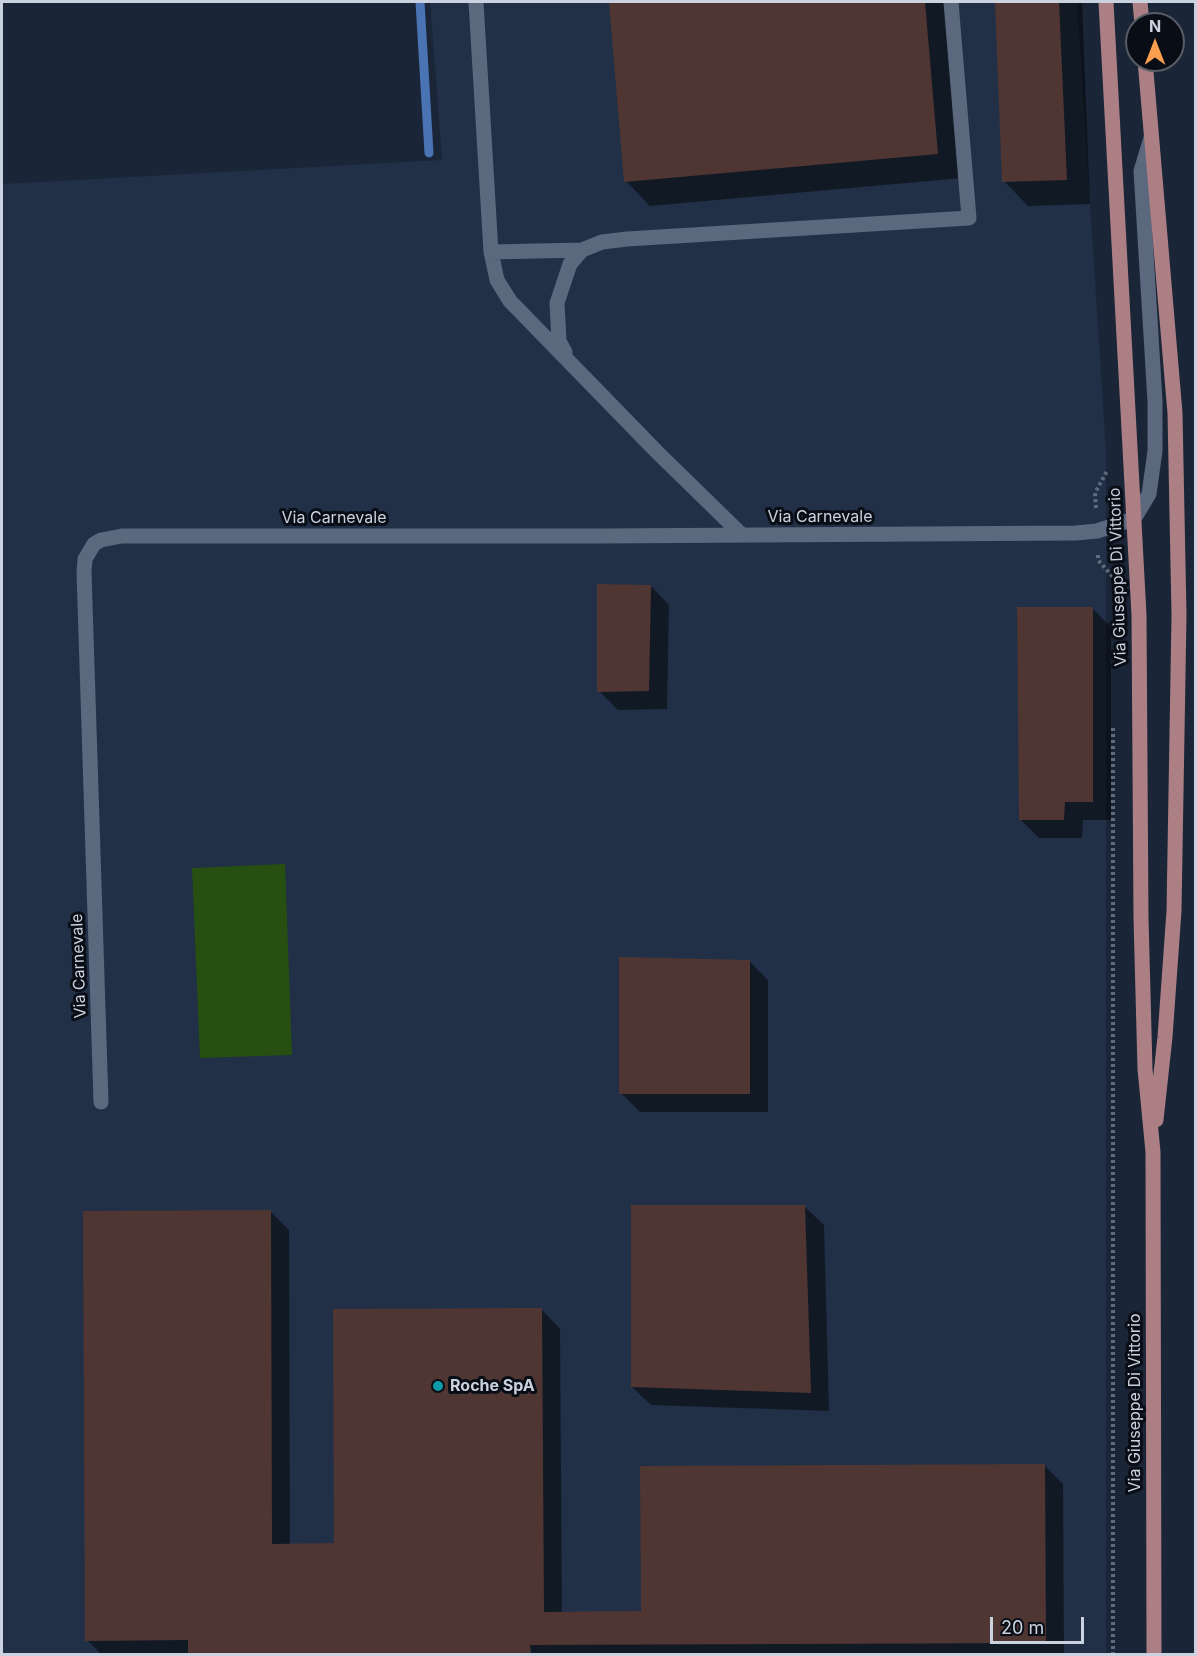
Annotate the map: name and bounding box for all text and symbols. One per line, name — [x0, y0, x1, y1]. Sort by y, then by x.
north arrow — [1125, 12, 1185, 72]
text: N — [1149, 16, 1161, 36]
street label: Via Giuseppe Di Vittorio — [1105, 487, 1131, 667]
street label: Via Carnevale — [768, 507, 872, 527]
street label: Via Carnevale — [282, 508, 386, 528]
street label: Via Carnevale — [68, 913, 90, 1019]
street label: Via Giuseppe Di Vittorio — [1125, 1314, 1145, 1492]
place label: Roche SpA — [450, 1376, 535, 1396]
marker: Roche SpA — [431, 1379, 445, 1393]
scale bar — [993, 1605, 1088, 1643]
text: 20 m — [1001, 1617, 1044, 1638]

